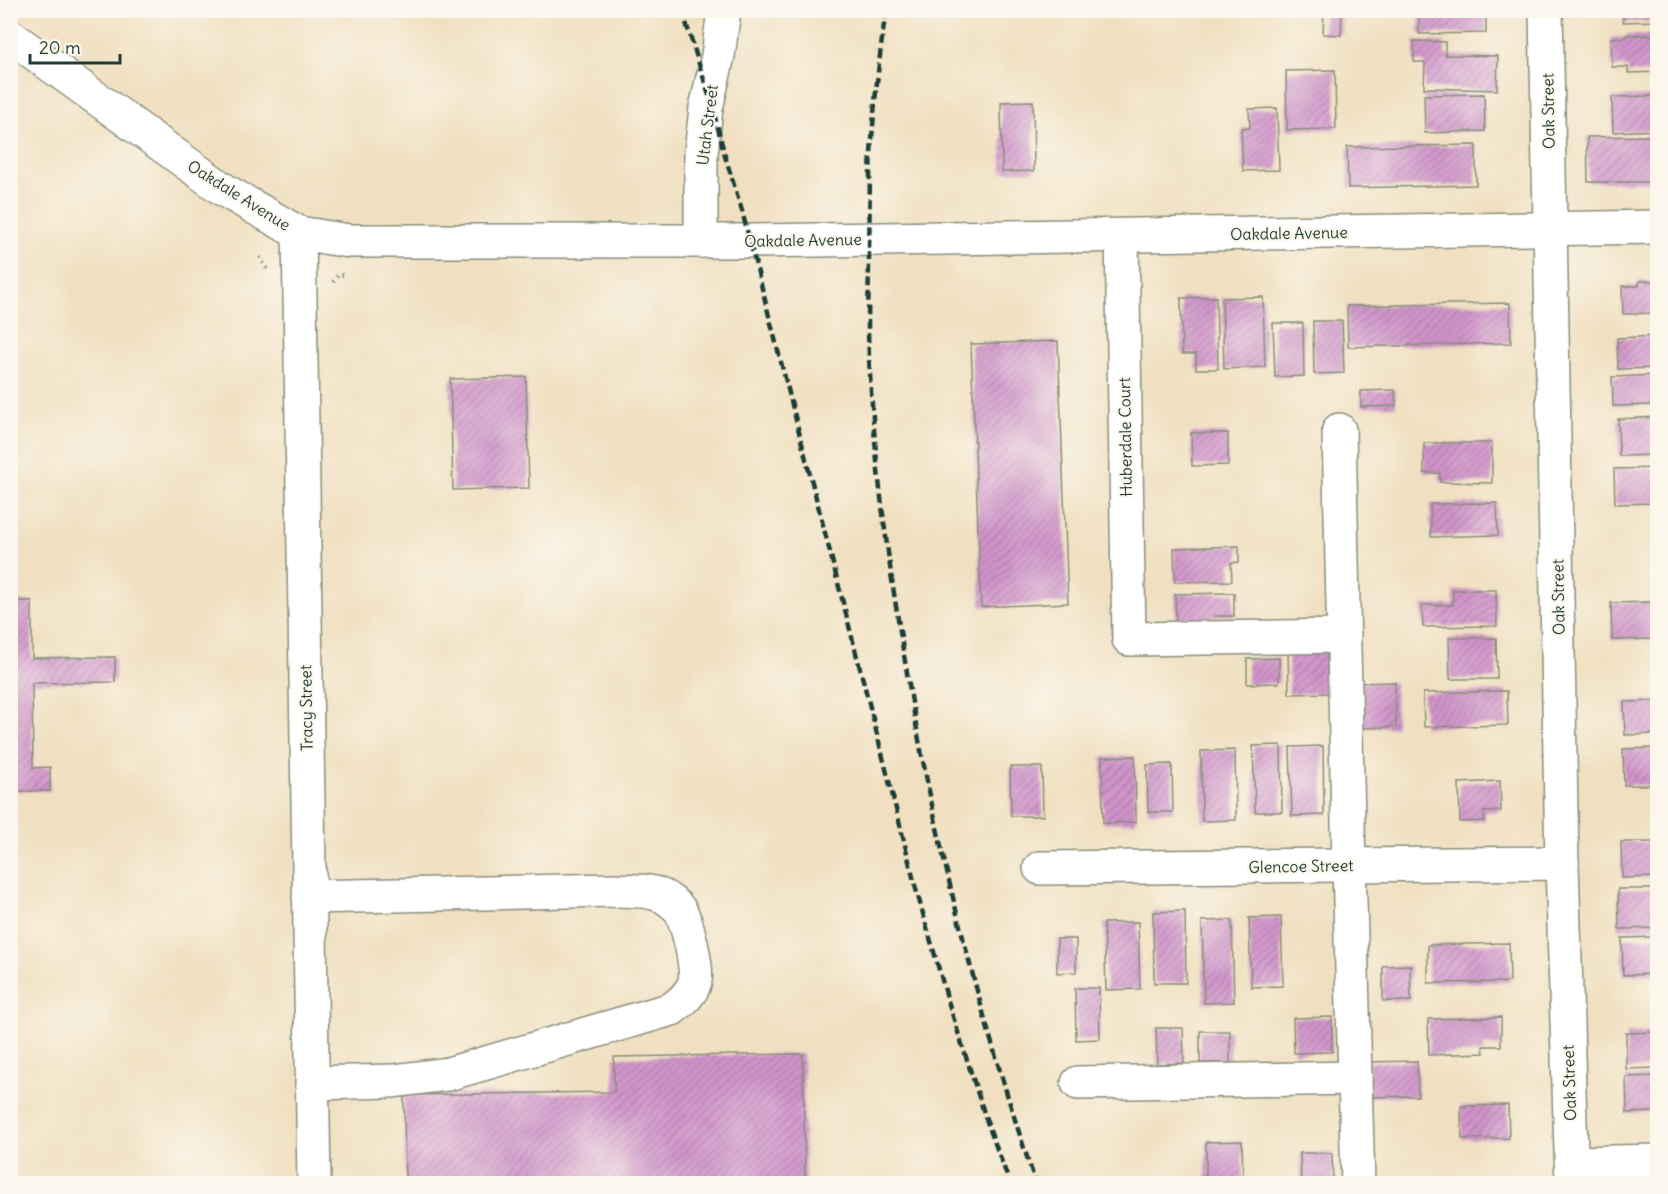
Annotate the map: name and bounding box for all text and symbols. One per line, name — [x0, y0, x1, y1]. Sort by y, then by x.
scale bar — [30, 27, 120, 65]
text: 20 m — [39, 36, 81, 59]
street label: Oak Street — [1537, 72, 1559, 149]
street label: Utah Street — [692, 83, 722, 167]
street label: Oakdale Avenue — [184, 155, 294, 235]
street label: Oakdale Avenue — [1230, 222, 1348, 244]
street label: Oakdale Avenue — [744, 229, 862, 251]
street label: Huberdale Court — [1114, 376, 1136, 497]
street label: Oak Street — [1547, 558, 1569, 635]
street label: Tracy Street — [295, 664, 317, 751]
street label: Glencoe Street — [1248, 855, 1354, 877]
street label: Oak Street — [1558, 1044, 1580, 1121]

